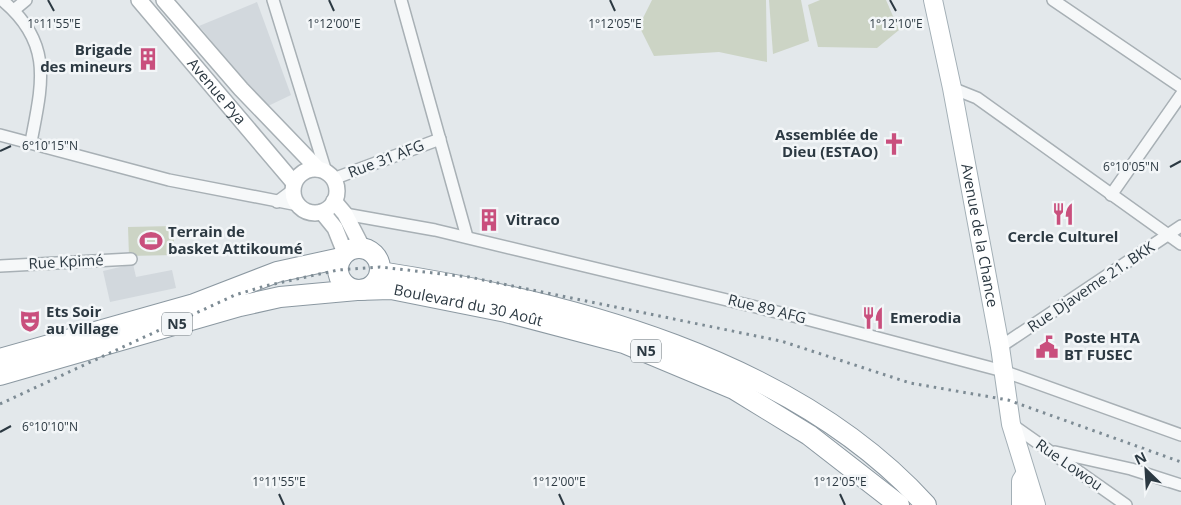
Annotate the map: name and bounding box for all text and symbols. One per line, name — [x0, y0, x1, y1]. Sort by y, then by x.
text: 1°11'55"E — [27, 15, 81, 32]
text: 1°12'00"E — [307, 15, 361, 32]
text: 1°12'05"E — [588, 15, 642, 32]
text: 1°12'10"E — [869, 15, 923, 32]
place label: Brigade des mineurs — [40, 39, 132, 76]
building icon: Brigade des mineurs — [135, 46, 161, 72]
street label: Avenue Pya — [183, 54, 251, 128]
place label: Assemblée de Dieu (ESTAO) — [775, 124, 878, 161]
church icon: Assemblée de Dieu (ESTAO) — [881, 131, 907, 157]
street label: Rue 31 AFG — [345, 134, 427, 182]
text: 6°10'15"N — [22, 137, 78, 154]
text: 6°10'05"N — [1103, 158, 1159, 175]
street label: Avenue de la Chance — [957, 162, 1003, 309]
restaurant icon: Cercle Culturel — [1050, 201, 1076, 227]
building icon: Vitraco — [476, 207, 502, 233]
place label: Vitraco — [506, 209, 560, 229]
place label: Terrain de basket Attikoumé — [168, 221, 303, 258]
place label: Cercle Culturel — [1008, 226, 1118, 246]
sports icon: Terrain de basket Attikoumé — [138, 228, 164, 254]
street label: Rue Djaveme 21. BKK — [1023, 236, 1158, 336]
street label: Rue Kpimé — [28, 249, 104, 273]
street label: Boulevard du 30 Août — [392, 279, 545, 330]
street label: Rue 89 AFG — [726, 289, 808, 327]
place label: Ets Soir au Village — [46, 301, 119, 338]
restaurant icon: Emerodia — [860, 305, 886, 331]
place label: Emerodia — [890, 307, 961, 327]
theatre icon: Ets Soir au Village — [17, 308, 43, 334]
road number: N5 — [162, 312, 192, 336]
place label: Poste HTA BT FUSEC — [1064, 327, 1141, 364]
public building icon: Poste HTA BT FUSEC — [1034, 334, 1060, 360]
road number: N5 — [631, 340, 661, 362]
text: 6°10'10"N — [22, 418, 78, 435]
street label: Rue Lowou — [1032, 434, 1107, 495]
north arrow — [1121, 445, 1171, 495]
text: N — [1131, 447, 1149, 469]
text: 1°11'55"E — [252, 473, 306, 490]
text: 1°12'00"E — [532, 473, 586, 490]
text: 1°12'05"E — [813, 473, 867, 490]

